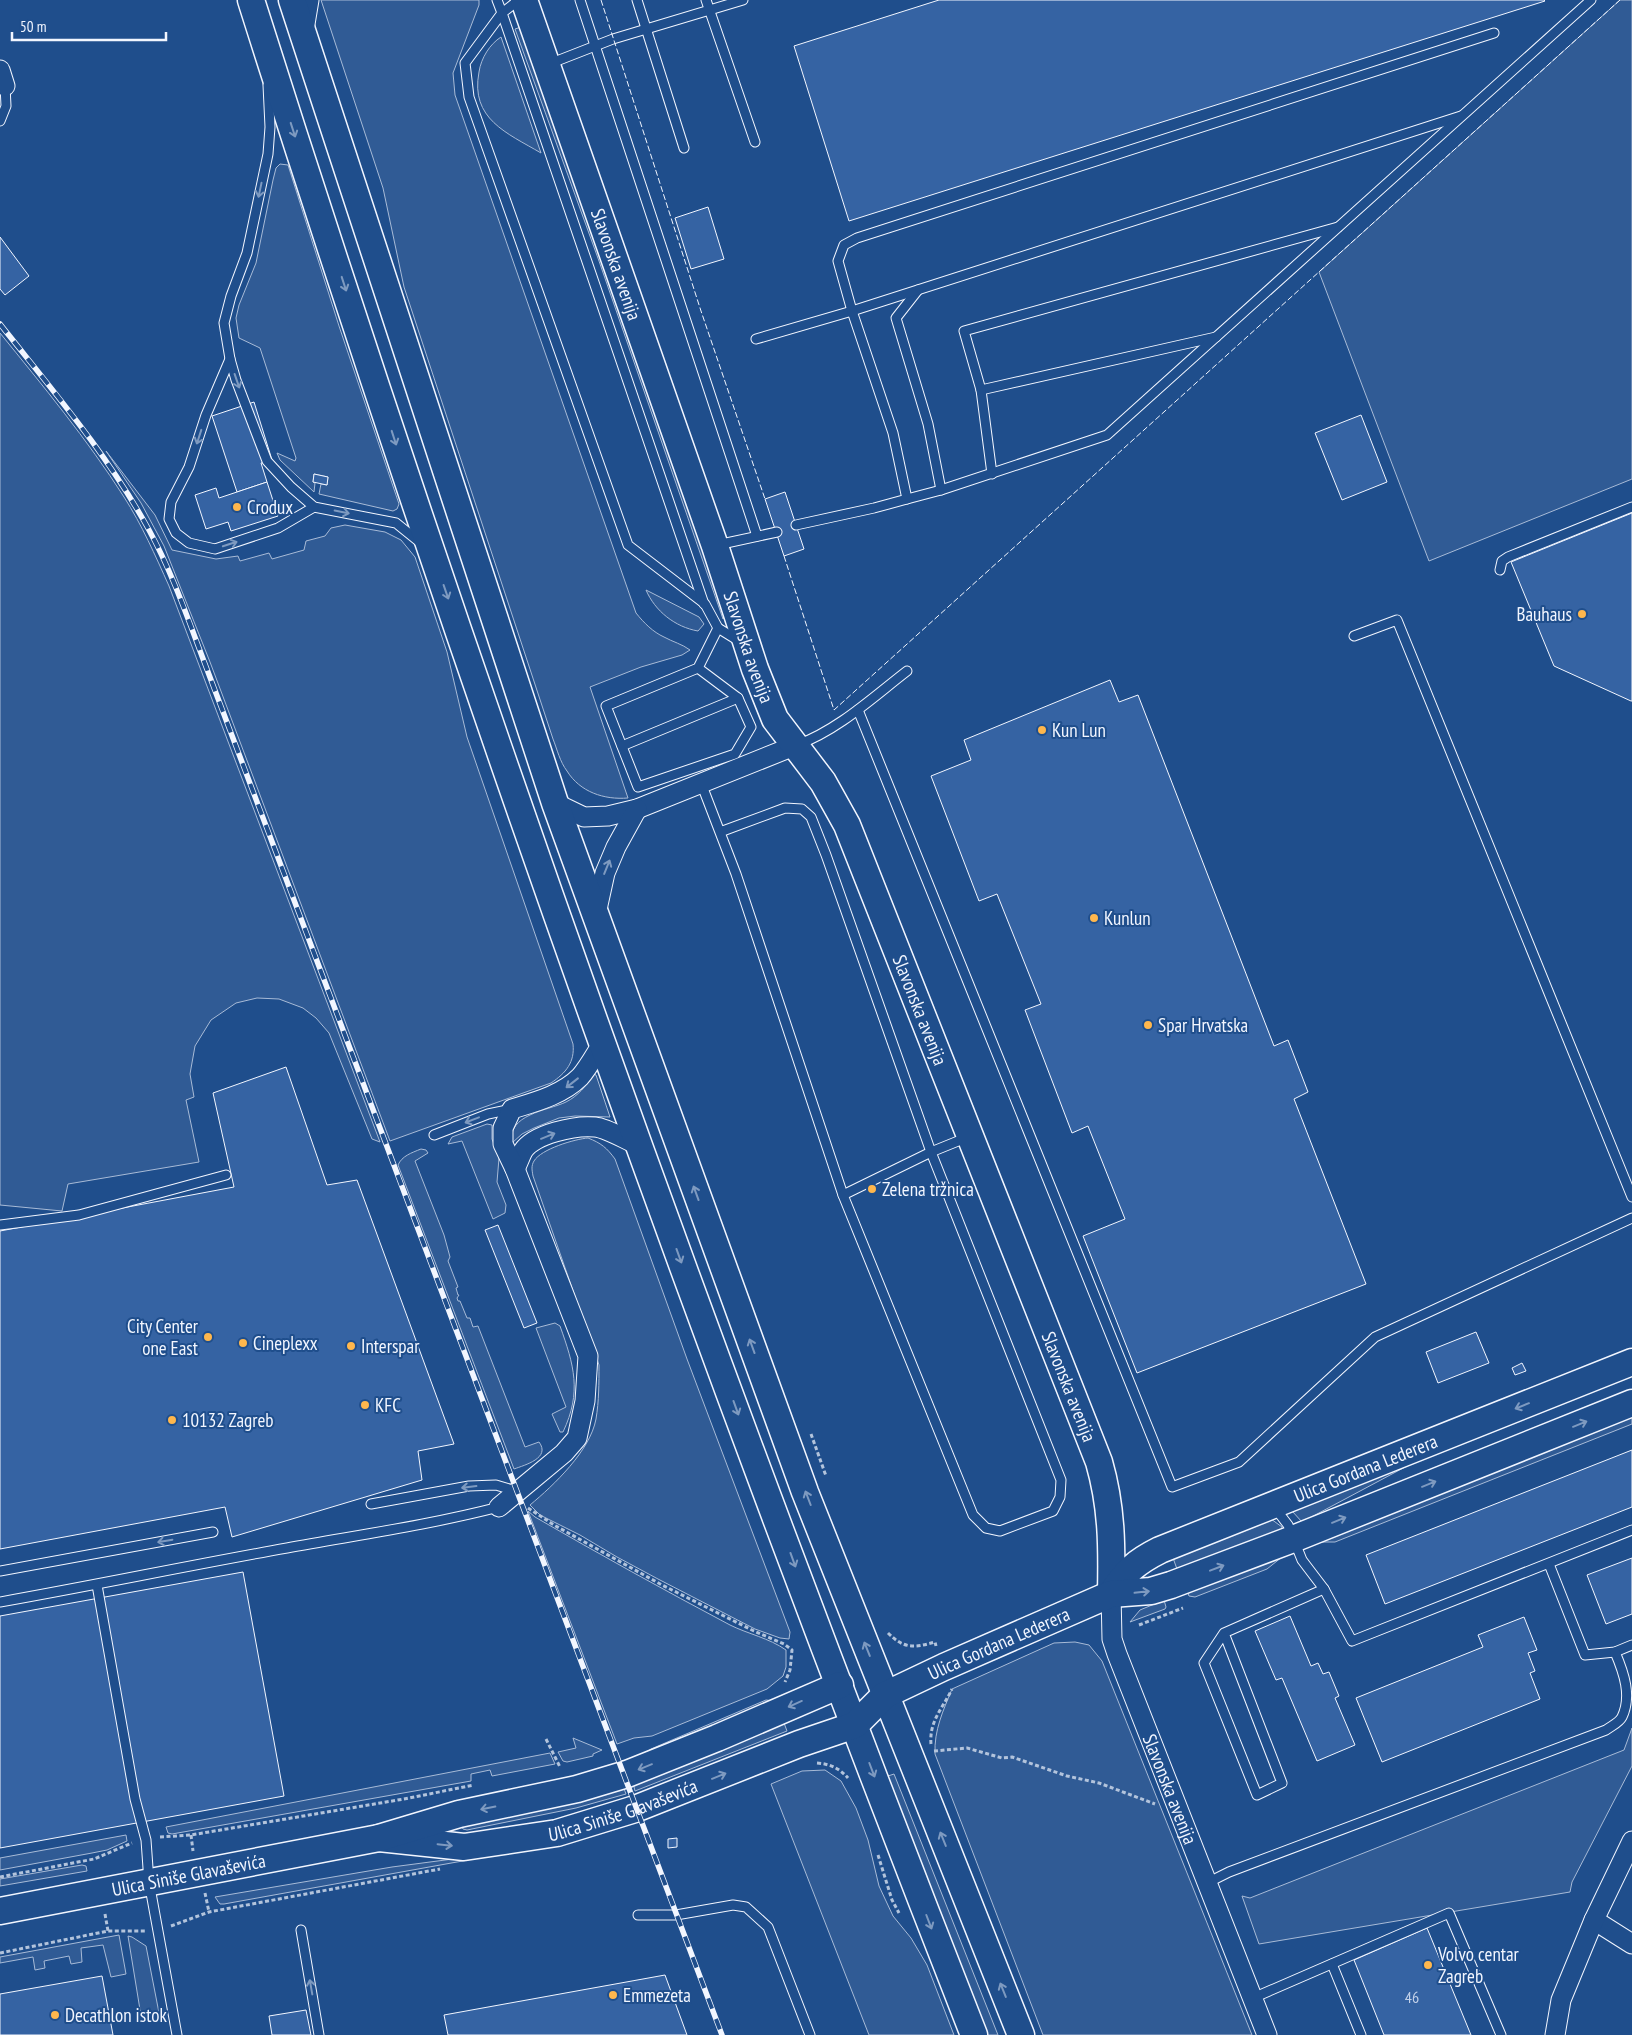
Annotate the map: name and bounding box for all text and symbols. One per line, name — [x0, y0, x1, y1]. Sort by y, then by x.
scale bar — [12, 10, 166, 42]
text: 50 m — [20, 17, 46, 36]
one-way arrow — [288, 121, 298, 137]
one-way arrow — [255, 182, 265, 198]
street label: Slavonska avenija — [586, 205, 647, 323]
one-way arrow — [339, 276, 349, 292]
one-way arrow — [233, 373, 242, 388]
one-way arrow — [193, 429, 203, 445]
one-way arrow — [390, 430, 400, 446]
place label: Crodux — [247, 495, 293, 519]
marker: Crodux — [231, 501, 243, 513]
one-way arrow — [333, 508, 349, 518]
one-way arrow — [222, 539, 237, 548]
one-way arrow — [442, 584, 451, 600]
street label: Slavonska avenija — [719, 588, 779, 706]
place label: Bauhaus — [1517, 602, 1572, 626]
marker: Bauhaus — [1576, 608, 1588, 620]
place label: Kun Lun — [1052, 718, 1106, 742]
marker: Kun Lun — [1036, 724, 1048, 736]
one-way arrow — [603, 860, 613, 875]
place label: Kunlun — [1104, 906, 1151, 930]
marker: Kunlun — [1088, 912, 1100, 924]
street label: Slavonska avenija — [888, 951, 953, 1069]
place label: Spar Hrvatska — [1158, 1013, 1248, 1037]
marker: Spar Hrvatska — [1142, 1019, 1154, 1031]
one-way arrow — [566, 1077, 579, 1088]
one-way arrow — [465, 1116, 480, 1125]
one-way arrow — [539, 1131, 555, 1140]
place label: Zelena tržnica — [882, 1177, 974, 1201]
marker: Zelena tržnica — [866, 1183, 878, 1195]
one-way arrow — [691, 1186, 700, 1201]
one-way arrow — [676, 1248, 685, 1263]
place label: City Center one East — [127, 1314, 199, 1360]
street label: Slavonska avenija — [1037, 1328, 1102, 1445]
marker: City Center one East — [202, 1331, 214, 1343]
place label: Cineplexx — [253, 1331, 318, 1355]
place label: Interspar — [361, 1334, 420, 1358]
marker: Cineplexx — [237, 1337, 249, 1349]
one-way arrow — [747, 1338, 756, 1354]
marker: Interspar — [345, 1340, 357, 1352]
place label: KFC — [375, 1393, 401, 1417]
marker: KFC — [359, 1399, 371, 1411]
one-way arrow — [732, 1400, 741, 1415]
one-way arrow — [1514, 1402, 1529, 1411]
place label: 10132 Zagreb — [182, 1408, 274, 1432]
marker: 10132 Zagreb — [166, 1414, 178, 1426]
one-way arrow — [1572, 1418, 1587, 1428]
street label: Ulica Gordana Lederera — [1290, 1429, 1441, 1508]
one-way arrow — [1421, 1479, 1436, 1488]
one-way arrow — [461, 1482, 477, 1492]
one-way arrow — [803, 1491, 812, 1506]
one-way arrow — [1331, 1515, 1346, 1524]
one-way arrow — [158, 1537, 174, 1546]
one-way arrow — [789, 1552, 798, 1567]
one-way arrow — [1209, 1563, 1224, 1572]
one-way arrow — [1134, 1587, 1150, 1597]
street label: Ulica Gordana Lederera — [924, 1602, 1073, 1685]
one-way arrow — [862, 1642, 872, 1657]
one-way arrow — [788, 1700, 803, 1710]
street label: Slavonska avenija — [1138, 1730, 1203, 1848]
one-way arrow — [638, 1762, 653, 1772]
one-way arrow — [868, 1762, 877, 1777]
one-way arrow — [711, 1771, 726, 1780]
street label: Ulica Siniše Glavaševića — [547, 1774, 701, 1846]
one-way arrow — [481, 1804, 497, 1814]
one-way arrow — [937, 1832, 947, 1847]
one-way arrow — [437, 1840, 453, 1850]
street label: Ulica Siniše Glavaševića — [110, 1848, 267, 1901]
one-way arrow — [925, 1914, 935, 1929]
place label: Volvo centar Zagreb — [1437, 1942, 1520, 1988]
marker: Volvo centar Zagreb — [1422, 1959, 1434, 1971]
one-way arrow — [305, 1979, 315, 1995]
place label: Emmezeta — [623, 1983, 691, 2007]
one-way arrow — [997, 1983, 1007, 1998]
house number: 46 — [1405, 1987, 1419, 2007]
marker: Emmezeta — [607, 1989, 619, 2001]
place label: Decathlon istok — [65, 2003, 167, 2027]
marker: Decathlon istok — [49, 2009, 61, 2021]

